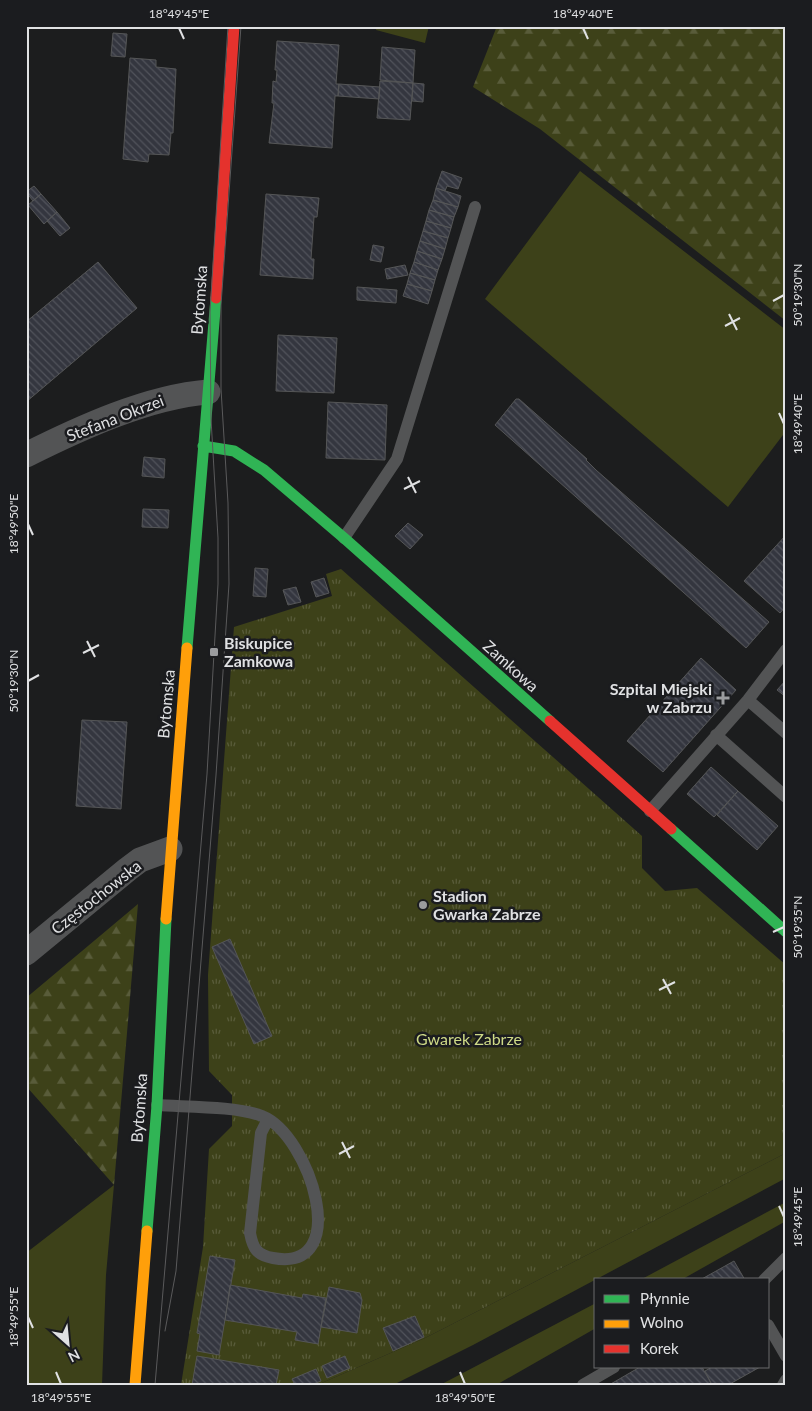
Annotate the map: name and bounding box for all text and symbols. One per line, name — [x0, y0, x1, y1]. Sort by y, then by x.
text: 18°49'45"E — [149, 6, 209, 21]
text: 18°49'40"E — [553, 6, 613, 21]
text: 50°19'30"N — [790, 264, 805, 326]
street label: Bytomska — [187, 265, 210, 335]
street label: Stefana Okrzei — [63, 390, 166, 445]
text: 18°49'40"E — [790, 394, 805, 454]
text: 18°49'50"E — [6, 494, 21, 554]
place label: Biskupice Zamkowa — [224, 633, 293, 670]
street label: Zamkowa — [480, 636, 543, 695]
marker: Biskupice Zamkowa — [208, 646, 220, 658]
text: 50°19'30"N — [6, 650, 21, 712]
street label: Bytomska — [153, 669, 178, 739]
place label: Szpital Miejski w Zabrzu — [610, 679, 712, 716]
marker: Szpital Miejski w Zabrzu — [716, 691, 730, 705]
street label: Częstochowska — [47, 856, 144, 938]
place label: Stadion Gwarka Zabrze — [433, 886, 541, 923]
text: 50°19'35"N — [790, 896, 805, 958]
marker: Stadion Gwarka Zabrze — [417, 899, 429, 911]
park label: Gwarek Zabrze — [416, 1029, 522, 1048]
street label: Bytomska — [127, 1073, 150, 1143]
text: 18°49'45"E — [790, 1187, 805, 1247]
legend — [594, 1278, 770, 1368]
text: 18°49'55"E — [6, 1287, 21, 1347]
text: Płynnie — [640, 1289, 690, 1307]
text: Wolno — [640, 1313, 684, 1331]
north arrow — [42, 1318, 92, 1368]
text: Korek — [640, 1339, 679, 1357]
text: N — [65, 1346, 83, 1366]
text: 18°49'55"E — [31, 1390, 91, 1405]
text: 18°49'50"E — [435, 1390, 495, 1405]

